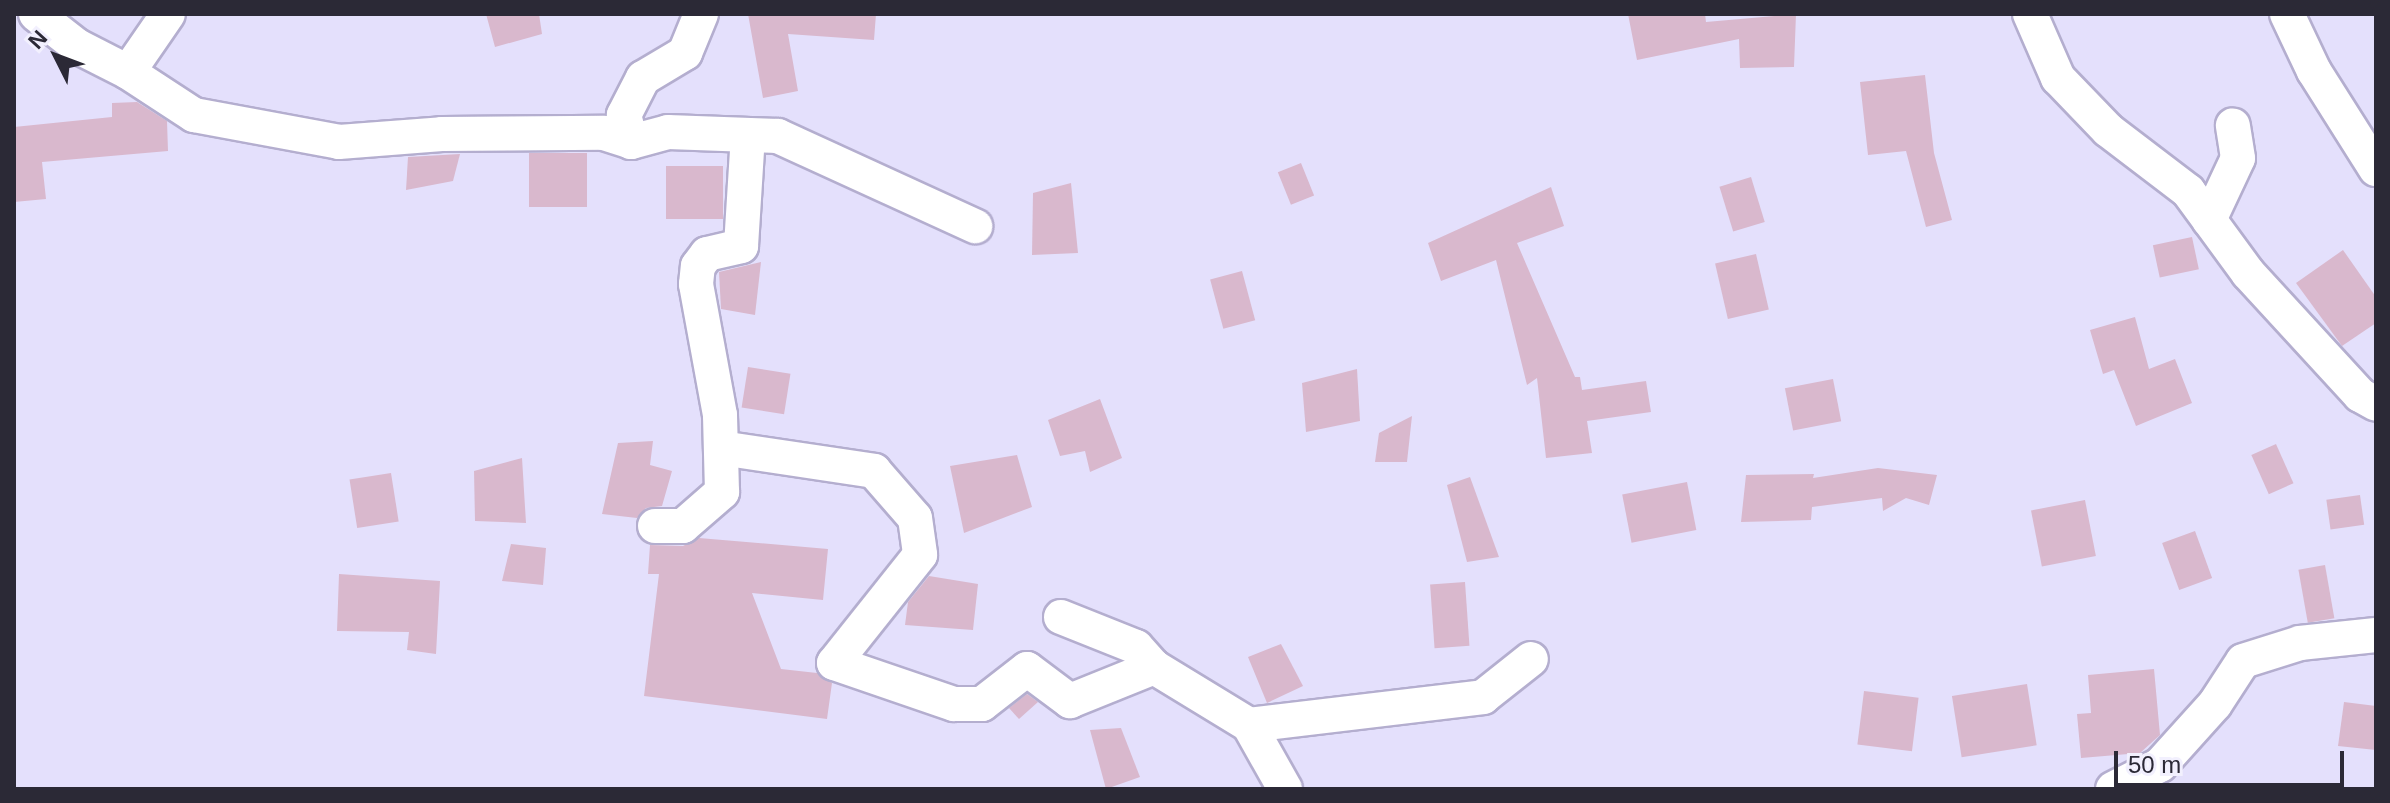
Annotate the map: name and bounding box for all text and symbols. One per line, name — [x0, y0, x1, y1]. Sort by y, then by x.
north arrow — [16, 16, 96, 96]
text: N — [23, 25, 52, 54]
scale bar — [2118, 735, 2348, 785]
text: 50 m — [2128, 751, 2181, 778]

